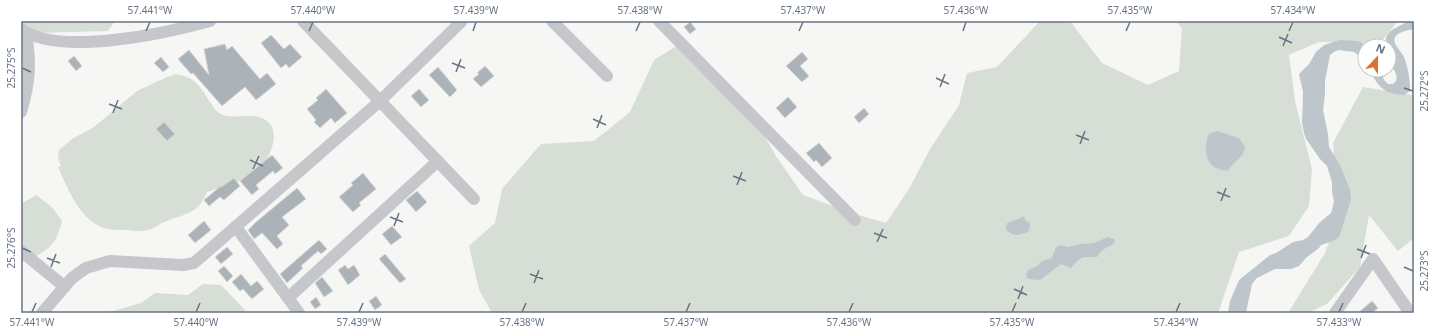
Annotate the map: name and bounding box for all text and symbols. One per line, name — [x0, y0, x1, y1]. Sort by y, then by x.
text: 57.441°W — [128, 3, 173, 17]
text: 57.440°W — [291, 3, 336, 17]
text: 57.439°W — [454, 3, 499, 17]
text: 57.438°W — [618, 3, 663, 17]
text: 57.437°W — [781, 3, 826, 17]
text: 57.436°W — [944, 3, 989, 17]
text: 57.435°W — [1108, 3, 1153, 17]
text: 57.434°W — [1271, 3, 1316, 17]
north arrow — [1357, 38, 1397, 78]
text: N — [1374, 40, 1388, 57]
text: 25.275°S — [4, 47, 18, 89]
text: 25.272°S — [1417, 70, 1431, 112]
text: 25.276°S — [4, 227, 18, 269]
text: 25.273°S — [1417, 250, 1431, 292]
text: 57.441°W — [10, 315, 55, 329]
text: 57.440°W — [174, 315, 219, 329]
text: 57.439°W — [337, 315, 382, 329]
text: 57.438°W — [500, 315, 545, 329]
text: 57.437°W — [664, 315, 709, 329]
text: 57.436°W — [827, 315, 872, 329]
text: 57.435°W — [990, 315, 1035, 329]
text: 57.434°W — [1154, 315, 1199, 329]
text: 57.433°W — [1317, 315, 1362, 329]

